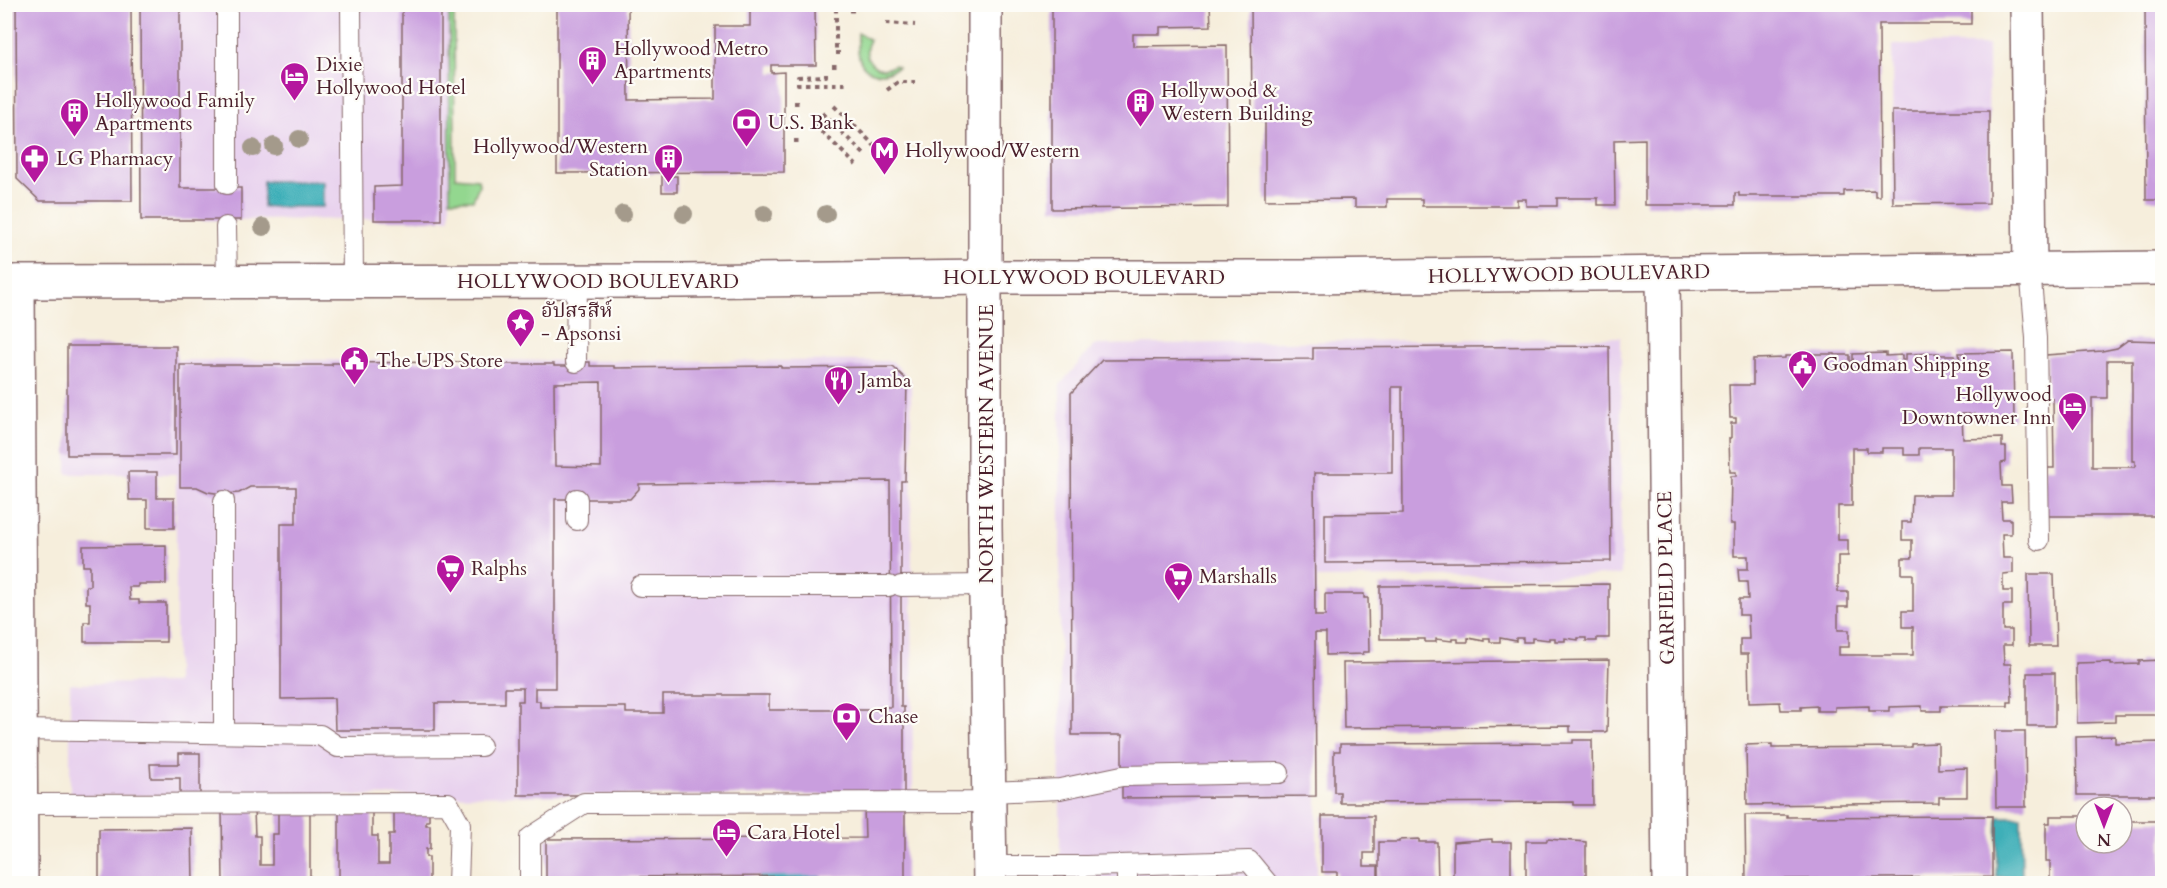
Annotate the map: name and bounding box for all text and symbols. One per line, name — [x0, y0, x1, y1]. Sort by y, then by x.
place label: Hollywood Metro Apartments — [614, 35, 768, 85]
building icon: Hollywood Metro Apartments — [577, 44, 609, 86]
place label: Dixie Hollywood Hotel — [316, 51, 466, 101]
hotel icon: Dixie Hollywood Hotel — [279, 60, 311, 102]
place label: Hollywood & Western Building — [1160, 77, 1313, 127]
building icon: Hollywood & Western Building — [1124, 86, 1156, 128]
place label: Hollywood Family Apartments — [95, 87, 256, 137]
building icon: Hollywood Family Apartments — [58, 96, 90, 138]
bank icon: U.S. Bank — [731, 106, 763, 148]
place label: U.S. Bank — [768, 109, 854, 136]
place label: Hollywood/Western Station — [473, 133, 649, 183]
metro station icon: Hollywood/Western — [868, 134, 900, 176]
place label: Hollywood/Western — [905, 137, 1081, 164]
pharmacy icon: LG Pharmacy — [19, 142, 51, 184]
building icon: Hollywood/Western Station — [653, 142, 685, 184]
place label: LG Pharmacy — [56, 145, 174, 172]
street label: HOLLYWOOD BOULEVARD — [1428, 258, 1710, 290]
street label: HOLLYWOOD BOULEVARD — [943, 264, 1225, 291]
street label: HOLLYWOOD BOULEVARD — [457, 268, 739, 295]
place label: อัปสรสีห์ - Apsonsi — [541, 297, 622, 347]
street label: NORTH WESTERN AVENUE — [973, 304, 1000, 584]
place icon: อัปสรสีห์ - Apsonsi — [504, 306, 536, 348]
public building icon: The UPS Store — [339, 344, 371, 386]
place label: The UPS Store — [376, 347, 503, 374]
public building icon: Goodman Shipping — [1786, 348, 1818, 390]
place label: Goodman Shipping — [1823, 351, 1990, 378]
restaurant icon: Jamba — [823, 364, 855, 406]
place label: Jamba — [857, 367, 912, 394]
place label: Hollywood Downtowner Inn — [1902, 381, 2053, 431]
hotel icon: Hollywood Downtowner Inn — [2057, 390, 2089, 432]
street label: GARFIELD PLACE — [1651, 491, 1681, 665]
supermarket icon: Ralphs — [434, 552, 466, 594]
place label: Ralphs — [471, 555, 527, 582]
supermarket icon: Marshalls — [1162, 560, 1194, 602]
place label: Marshalls — [1199, 563, 1277, 590]
bank icon: Chase — [831, 700, 863, 742]
place label: Chase — [868, 703, 919, 730]
north arrow — [2074, 795, 2134, 855]
hotel icon: Cara Hotel — [710, 816, 742, 858]
place label: Cara Hotel — [747, 819, 840, 846]
text: N — [2097, 828, 2111, 850]

